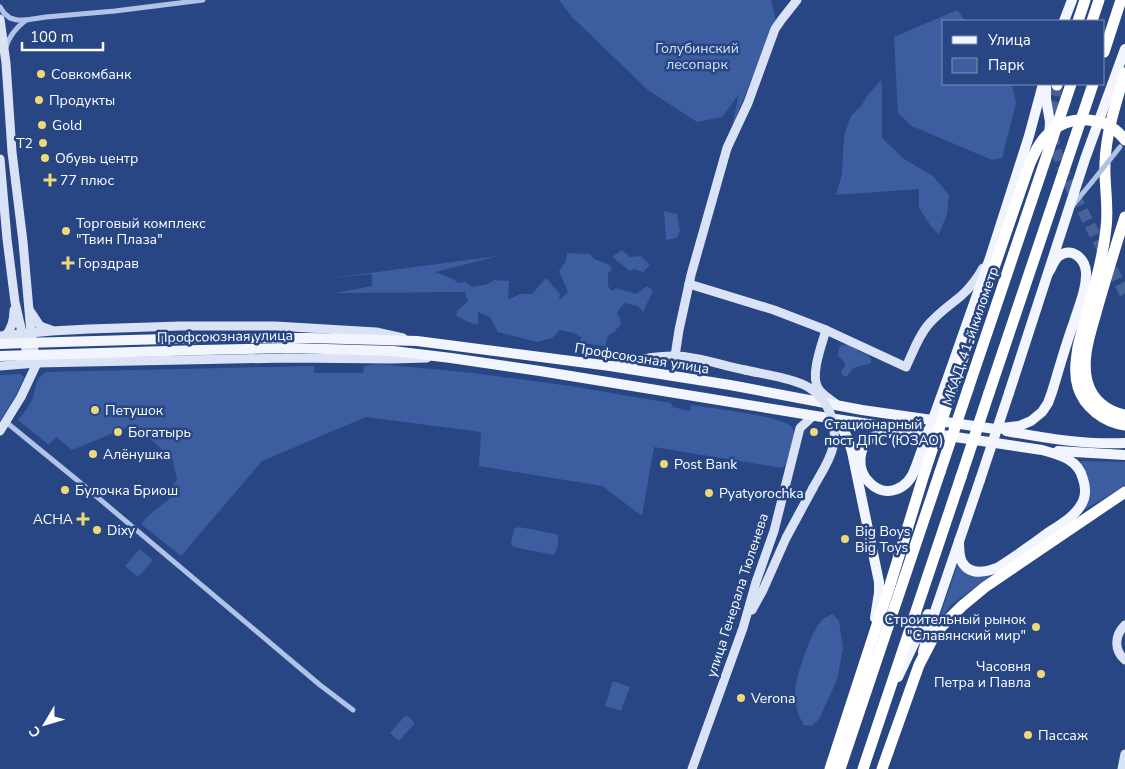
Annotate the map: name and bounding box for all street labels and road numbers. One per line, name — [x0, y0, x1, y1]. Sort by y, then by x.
street label: МКАД, 41-й километр — [938, 264, 1003, 408]
street label: Профсоюзная улица — [157, 326, 293, 347]
street label: Профсоюзная улица — [573, 338, 711, 379]
street label: улица Генерала Тюленева — [702, 511, 773, 680]

